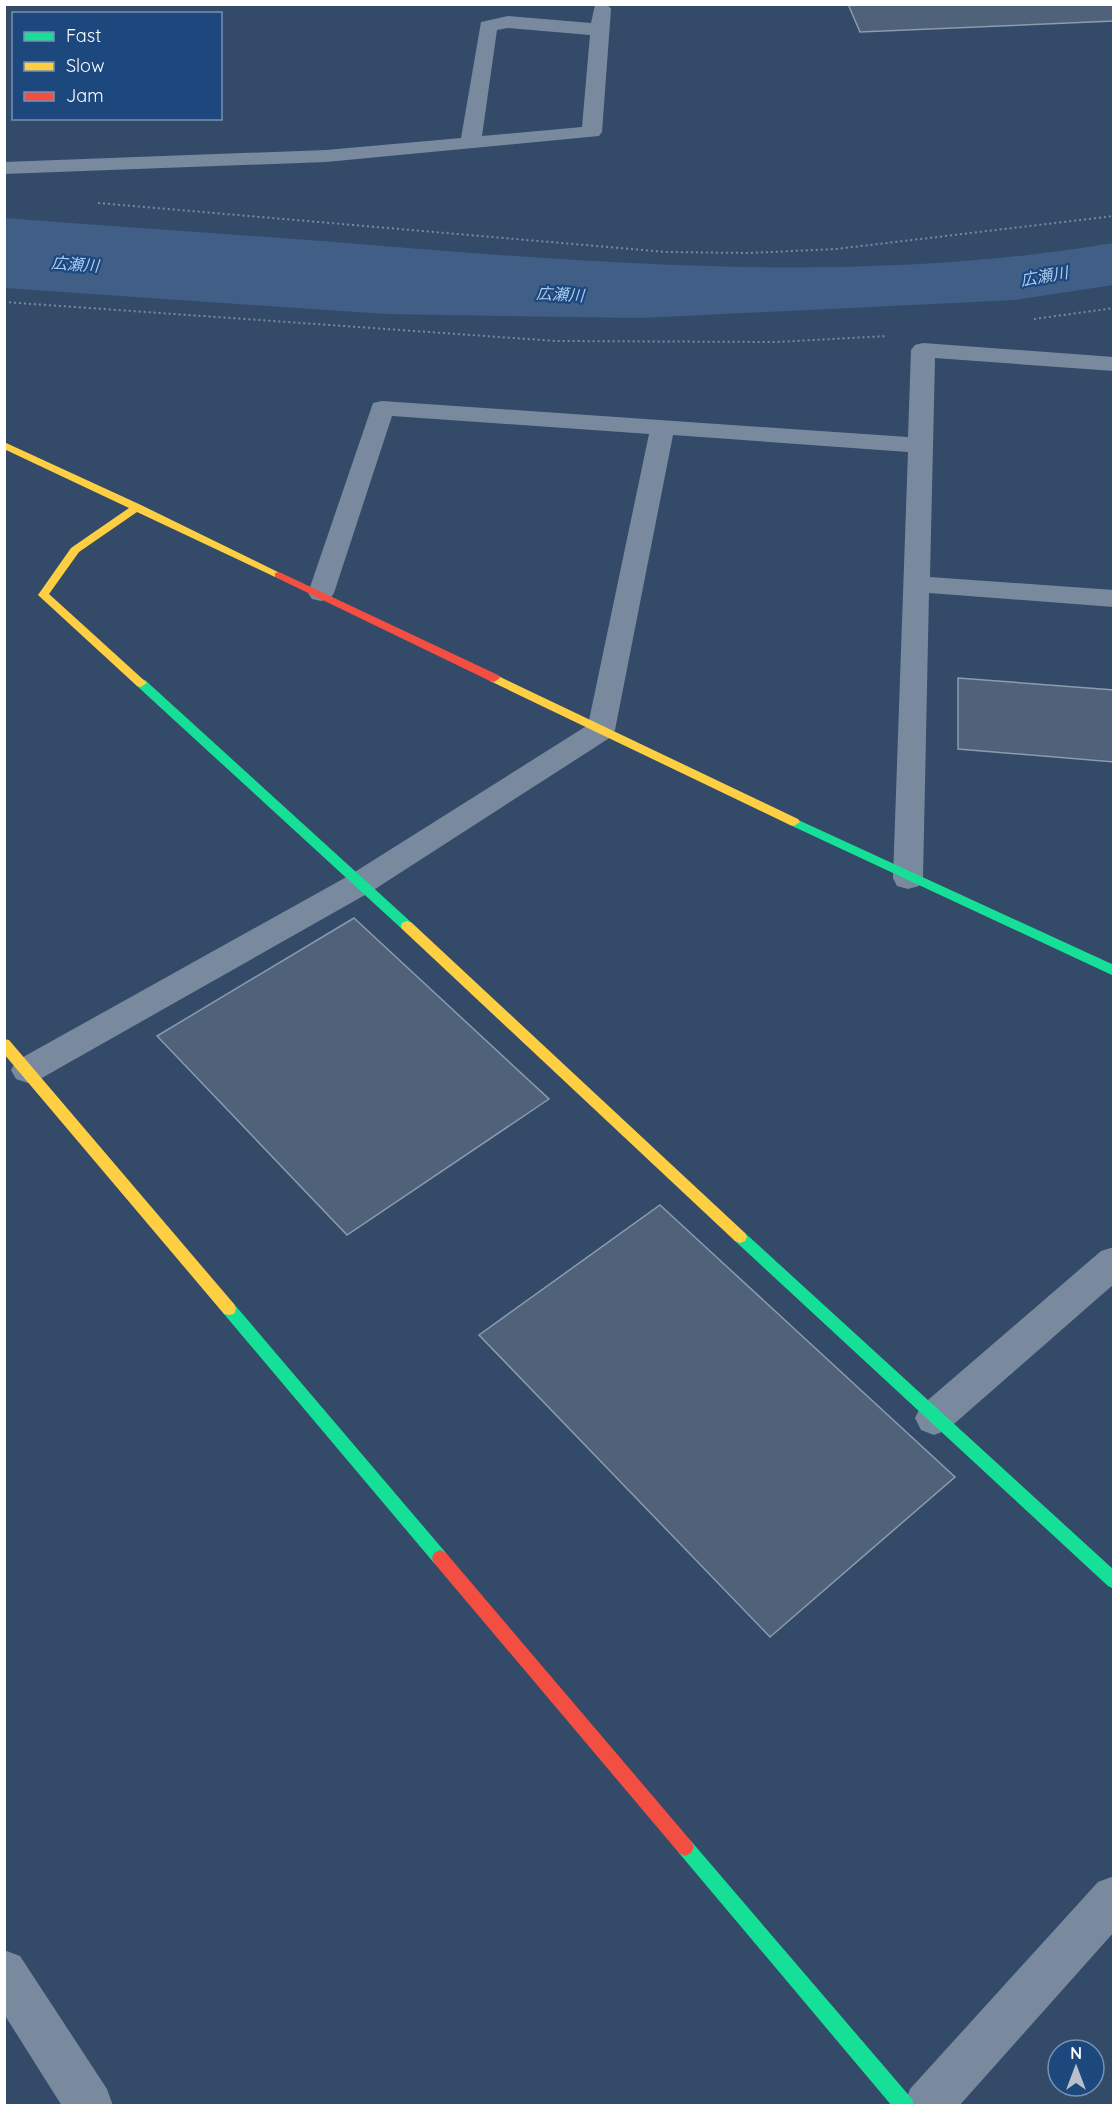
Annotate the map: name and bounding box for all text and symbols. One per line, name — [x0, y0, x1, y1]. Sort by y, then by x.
legend — [12, 12, 222, 120]
text: Fast — [66, 24, 101, 47]
text: Slow — [66, 54, 104, 77]
text: Jam — [66, 84, 104, 107]
water label: 広瀬川 — [50, 252, 102, 276]
water label: 広瀬川 — [1019, 262, 1071, 290]
water label: 広瀬川 — [536, 283, 586, 305]
north arrow — [1046, 2038, 1106, 2098]
text: N — [1070, 2043, 1082, 2063]

